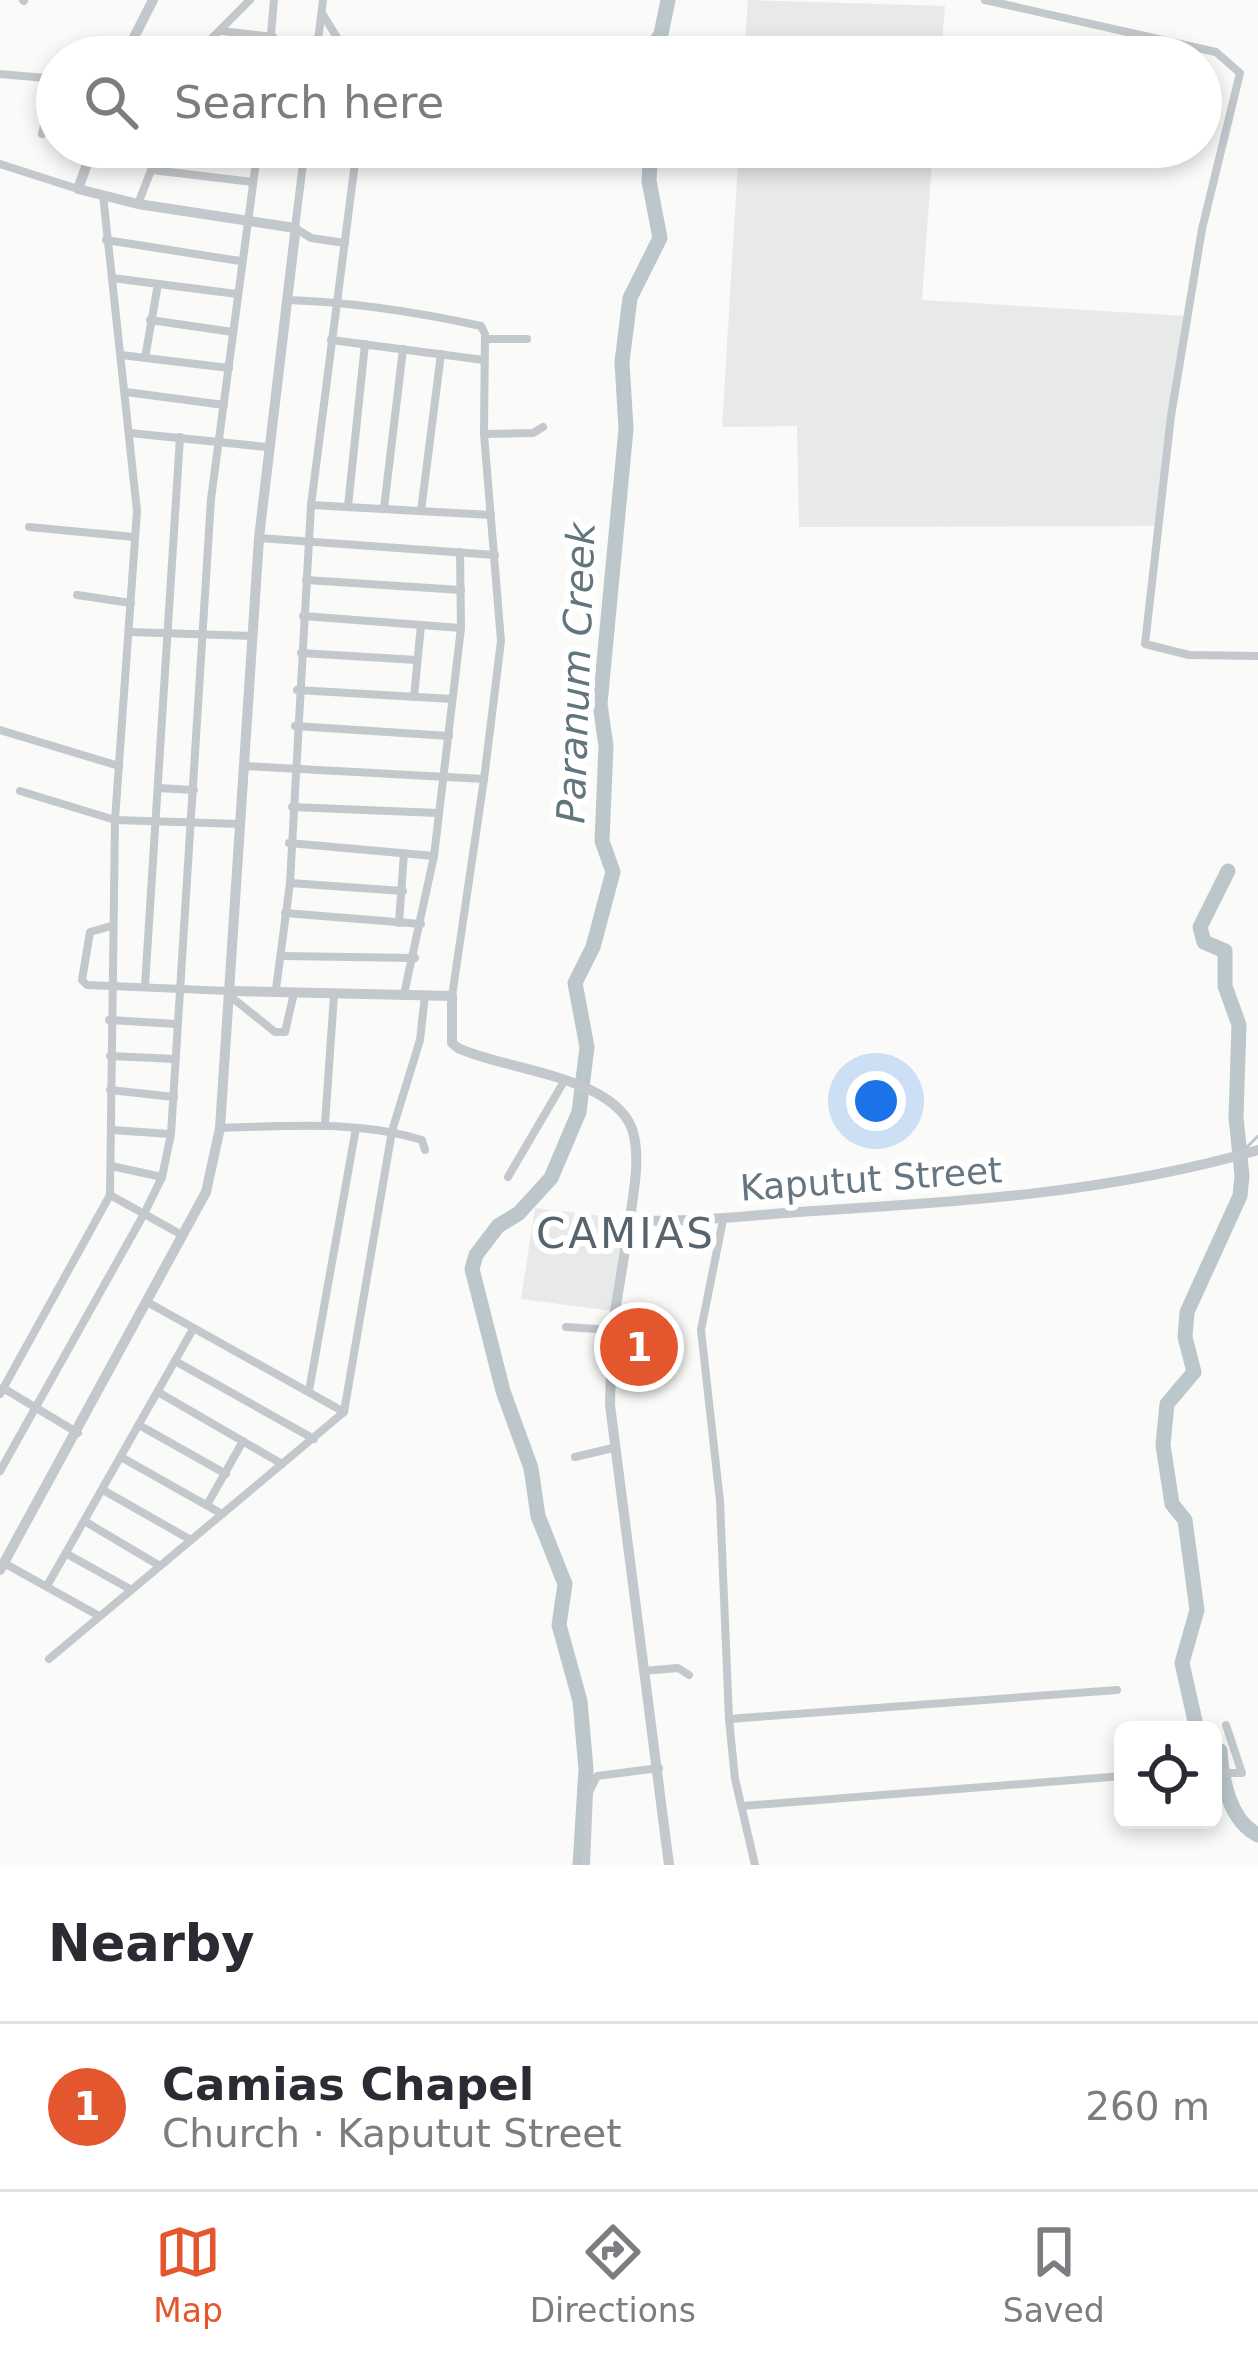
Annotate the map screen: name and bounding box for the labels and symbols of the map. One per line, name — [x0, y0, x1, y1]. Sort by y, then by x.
water label: Paranum Creek — [548, 520, 604, 824]
your location — [846, 1071, 906, 1131]
street label: Kaputut Street — [739, 1149, 1003, 1209]
district label: CAMIAS — [536, 1209, 716, 1258]
pin: 1 — [600, 1302, 678, 1392]

